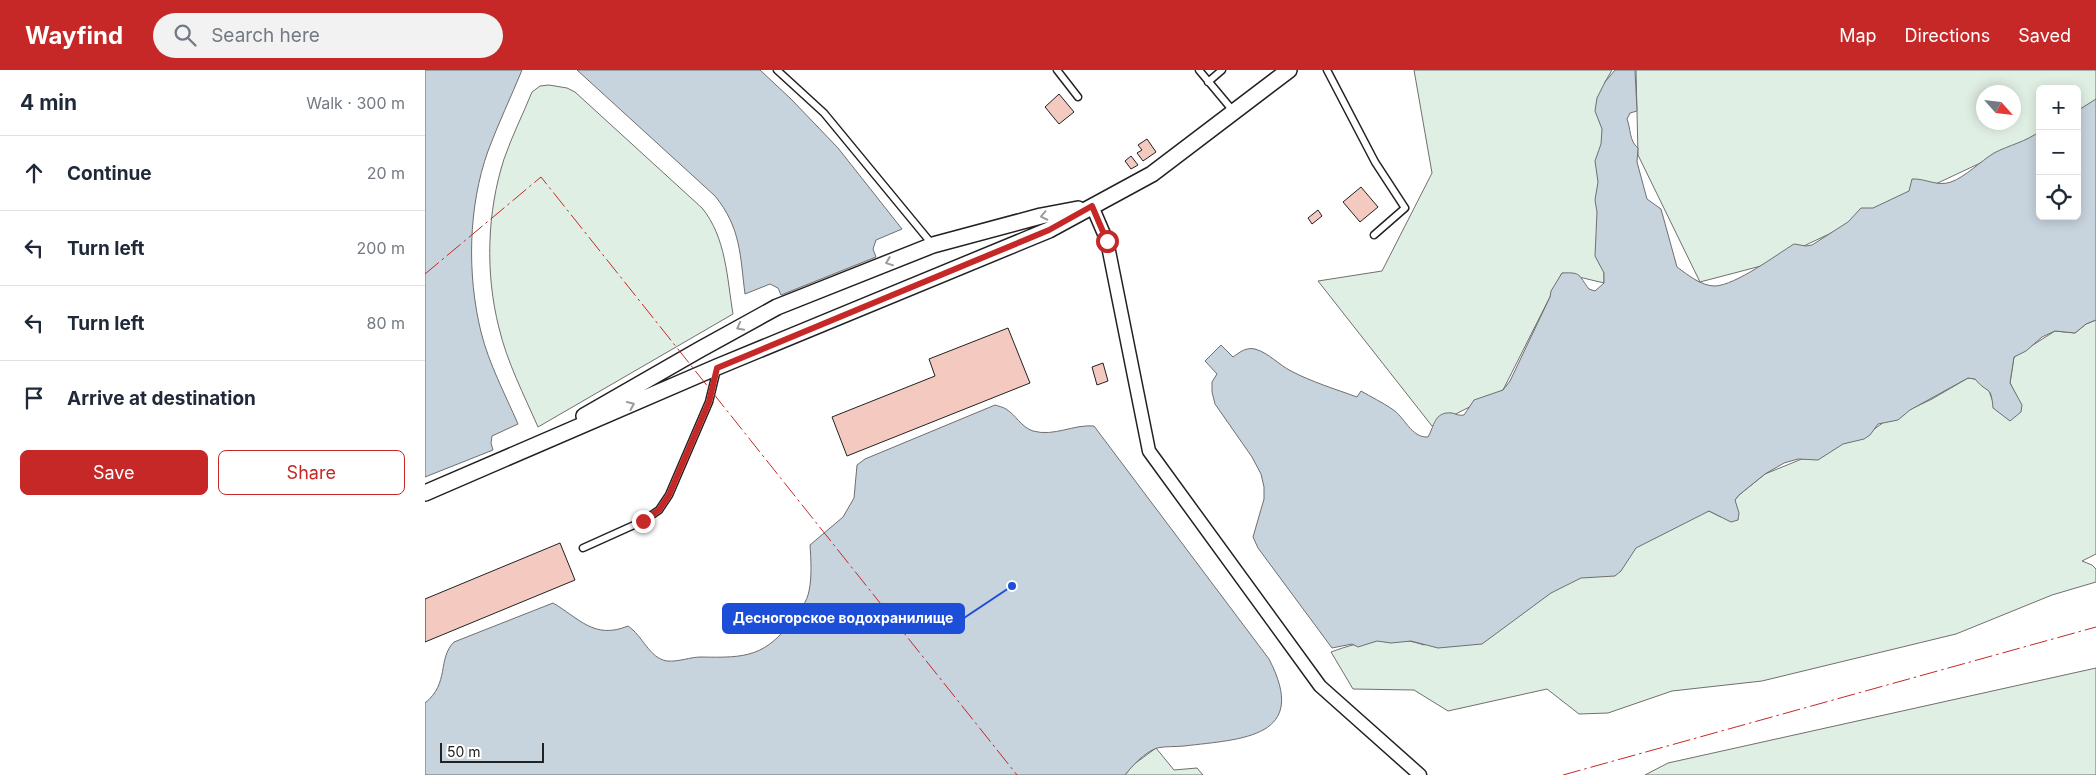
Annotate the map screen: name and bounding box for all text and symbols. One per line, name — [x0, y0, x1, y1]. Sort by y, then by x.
search box — [153, 13, 503, 58]
text: Wayfind — [25, 21, 123, 50]
icon: search — [171, 21, 199, 49]
text: Search here — [211, 24, 320, 47]
text: Map — [1839, 25, 1877, 46]
text: Directions — [1905, 25, 1990, 46]
text: Saved — [2018, 25, 2071, 46]
north arrow — [1976, 85, 2021, 130]
map controls — [2036, 85, 2081, 220]
button: + — [2036, 85, 2081, 130]
text: 4 min — [20, 90, 77, 115]
text: Walk · 300 m — [306, 93, 405, 113]
button: − — [2036, 130, 2081, 175]
icon: ahead — [20, 159, 48, 187]
text: Continue — [67, 162, 152, 185]
text: 20 m — [367, 163, 405, 183]
button: locate — [2036, 175, 2081, 220]
one-way arrow — [1040, 210, 1049, 221]
route start — [1096, 230, 1119, 253]
icon: left — [20, 234, 48, 262]
text: Turn left — [67, 237, 145, 260]
text: 200 m — [357, 238, 405, 258]
one-way arrow — [885, 256, 893, 266]
icon: left — [20, 309, 48, 337]
text: Turn left — [67, 312, 145, 335]
text: 80 m — [366, 313, 405, 333]
one-way arrow — [736, 321, 745, 331]
icon: arrive — [20, 384, 48, 412]
text: Arrive at destination — [67, 387, 256, 410]
one-way arrow — [626, 401, 635, 412]
button: Save — [20, 450, 208, 495]
button: Share — [218, 450, 405, 495]
route end — [632, 510, 655, 533]
callout: Десногорское водохранилище — [723, 604, 964, 633]
text: Десногорское водохранилище — [733, 609, 953, 626]
scale bar — [440, 740, 544, 763]
text: 50 m — [447, 743, 481, 760]

